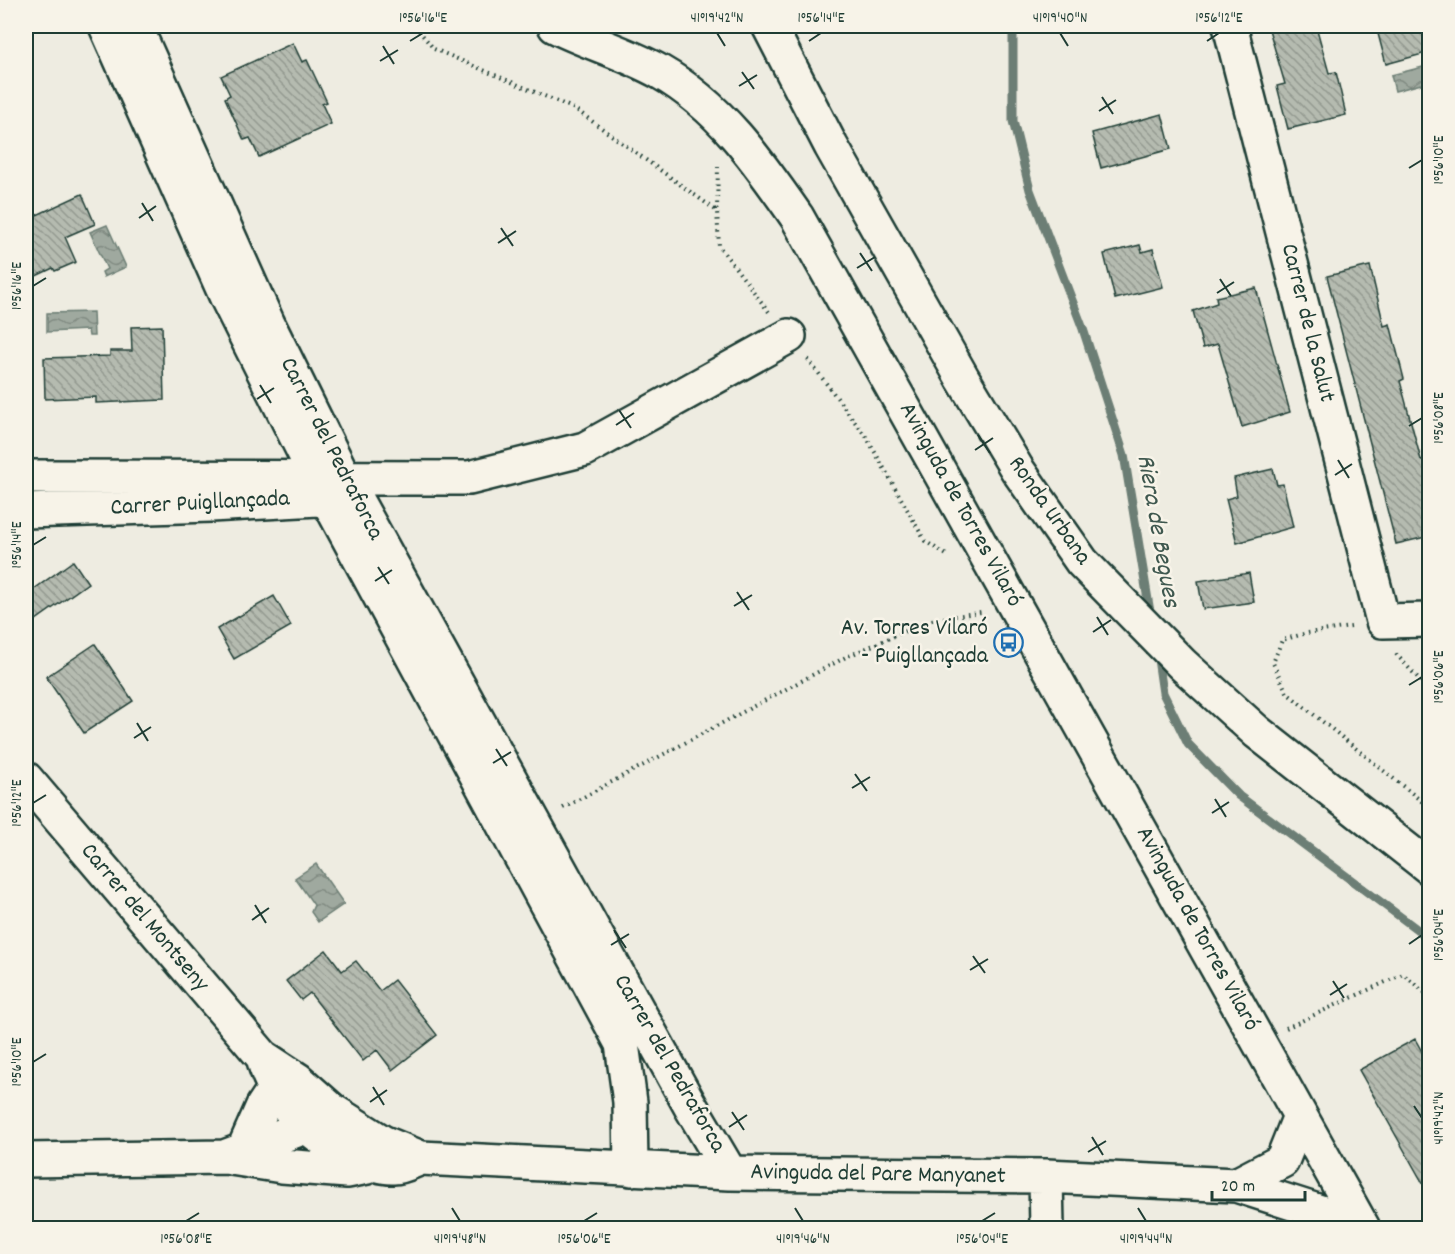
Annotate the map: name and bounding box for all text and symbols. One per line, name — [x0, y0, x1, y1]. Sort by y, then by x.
text: 1°56'16"E — [399, 8, 447, 30]
text: 41°19'42"N — [691, 8, 743, 30]
text: 1°56'14"E — [797, 8, 845, 30]
text: 41°19'40"N — [1033, 8, 1087, 30]
text: 1°56'12"E — [1195, 8, 1243, 30]
text: 1°56'10"E — [1429, 135, 1451, 184]
street label: Carrer de la Salut — [1271, 240, 1343, 406]
text: 1°56'16"E — [7, 262, 29, 310]
street label: Carrer del Pedraforca — [270, 352, 392, 547]
text: 1°56'08"E — [1429, 392, 1451, 444]
street label: Avinguda de Torres Vilaró — [890, 396, 1030, 614]
street label: Ronda Urbana — [999, 450, 1099, 573]
water label: Riera de Begues — [1125, 451, 1189, 612]
street label: Carrer Puigllançada — [110, 482, 291, 526]
text: 1°56'14"E — [7, 521, 29, 569]
place label: Av. Torres Vilaró - Puigllançada — [841, 612, 989, 674]
bus stop icon: Av. Torres Vilaró - Puigllançada — [993, 627, 1025, 659]
text: 1°56'06"E — [1429, 650, 1451, 704]
text: 1°56'12"E — [7, 779, 29, 827]
street label: Avinguda de Torres Vilaró — [1127, 820, 1267, 1038]
street label: Carrer del Montseny — [71, 836, 217, 1001]
text: 1°56'04"E — [1429, 909, 1451, 961]
street label: Carrer del Pedraforca — [604, 969, 734, 1160]
text: 1°56'10"E — [7, 1037, 29, 1086]
text: 41°19'42"N — [1429, 1092, 1451, 1144]
street label: Avinguda del Pare Manyanet — [750, 1156, 1006, 1194]
scale bar — [1212, 1164, 1305, 1202]
text: 20 m — [1221, 1175, 1255, 1200]
text: 1°56'08"E — [160, 1229, 212, 1251]
text: 41°19'48"N — [434, 1229, 486, 1251]
text: 1°56'06"E — [557, 1229, 611, 1251]
text: 41°19'46"N — [776, 1229, 830, 1251]
text: 1°56'04"E — [956, 1229, 1008, 1251]
text: 41°19'44"N — [1120, 1229, 1172, 1251]

